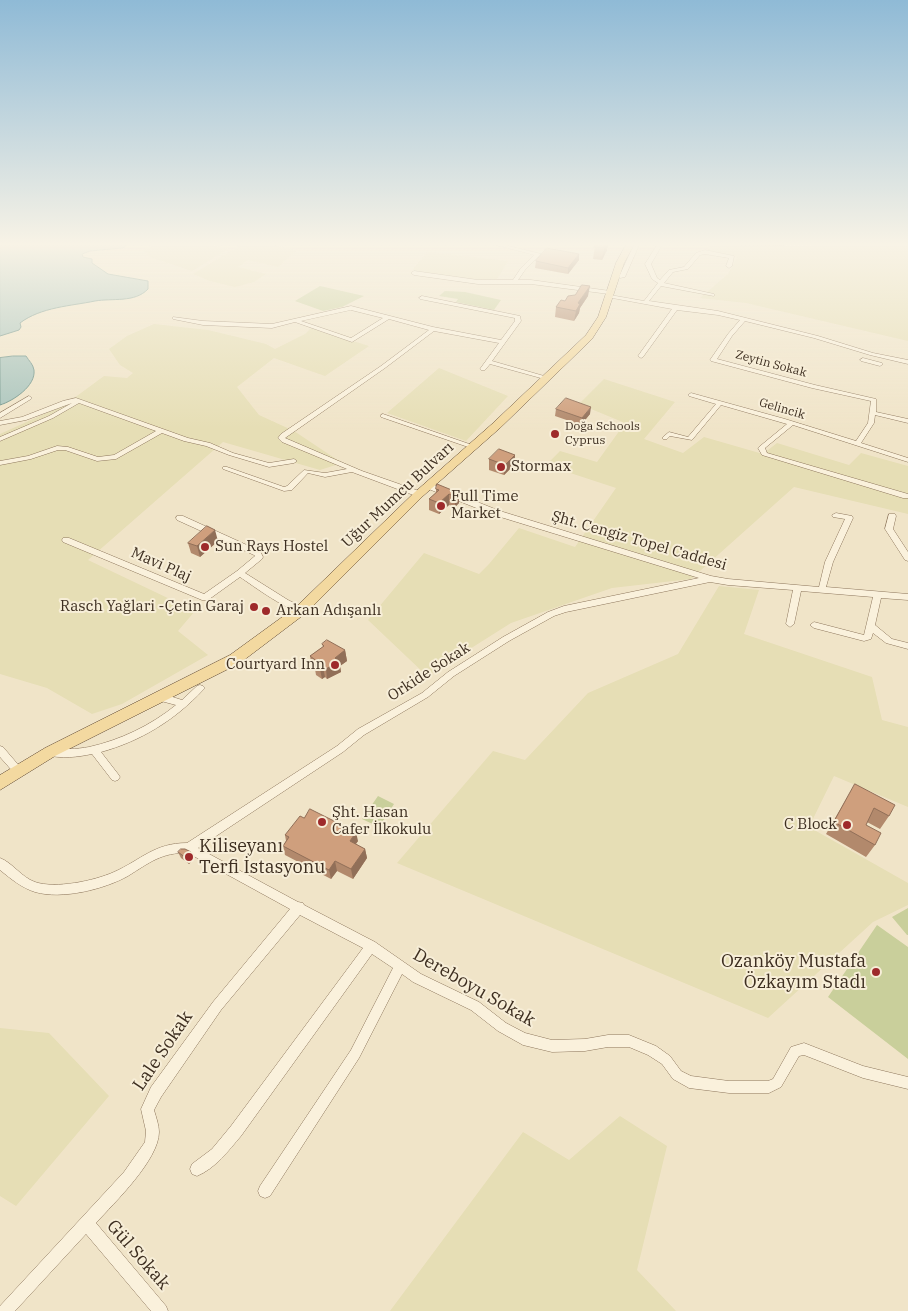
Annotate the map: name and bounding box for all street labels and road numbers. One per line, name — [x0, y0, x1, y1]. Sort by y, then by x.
street label: Zeytin Sokak — [734, 348, 808, 380]
street label: Gelincik — [757, 396, 807, 422]
street label: Uğur Mumcu Bulvarı — [338, 438, 458, 552]
street label: Şht. Cengiz Topel Caddesi — [549, 507, 729, 575]
street label: Mavi Plaj — [128, 544, 194, 586]
street label: Orkide Sokak — [384, 639, 474, 705]
street label: Dereboyu Sokak — [409, 944, 539, 1032]
street label: Lale Sokak — [129, 1007, 197, 1095]
street label: Gül Sokak — [102, 1216, 174, 1294]

